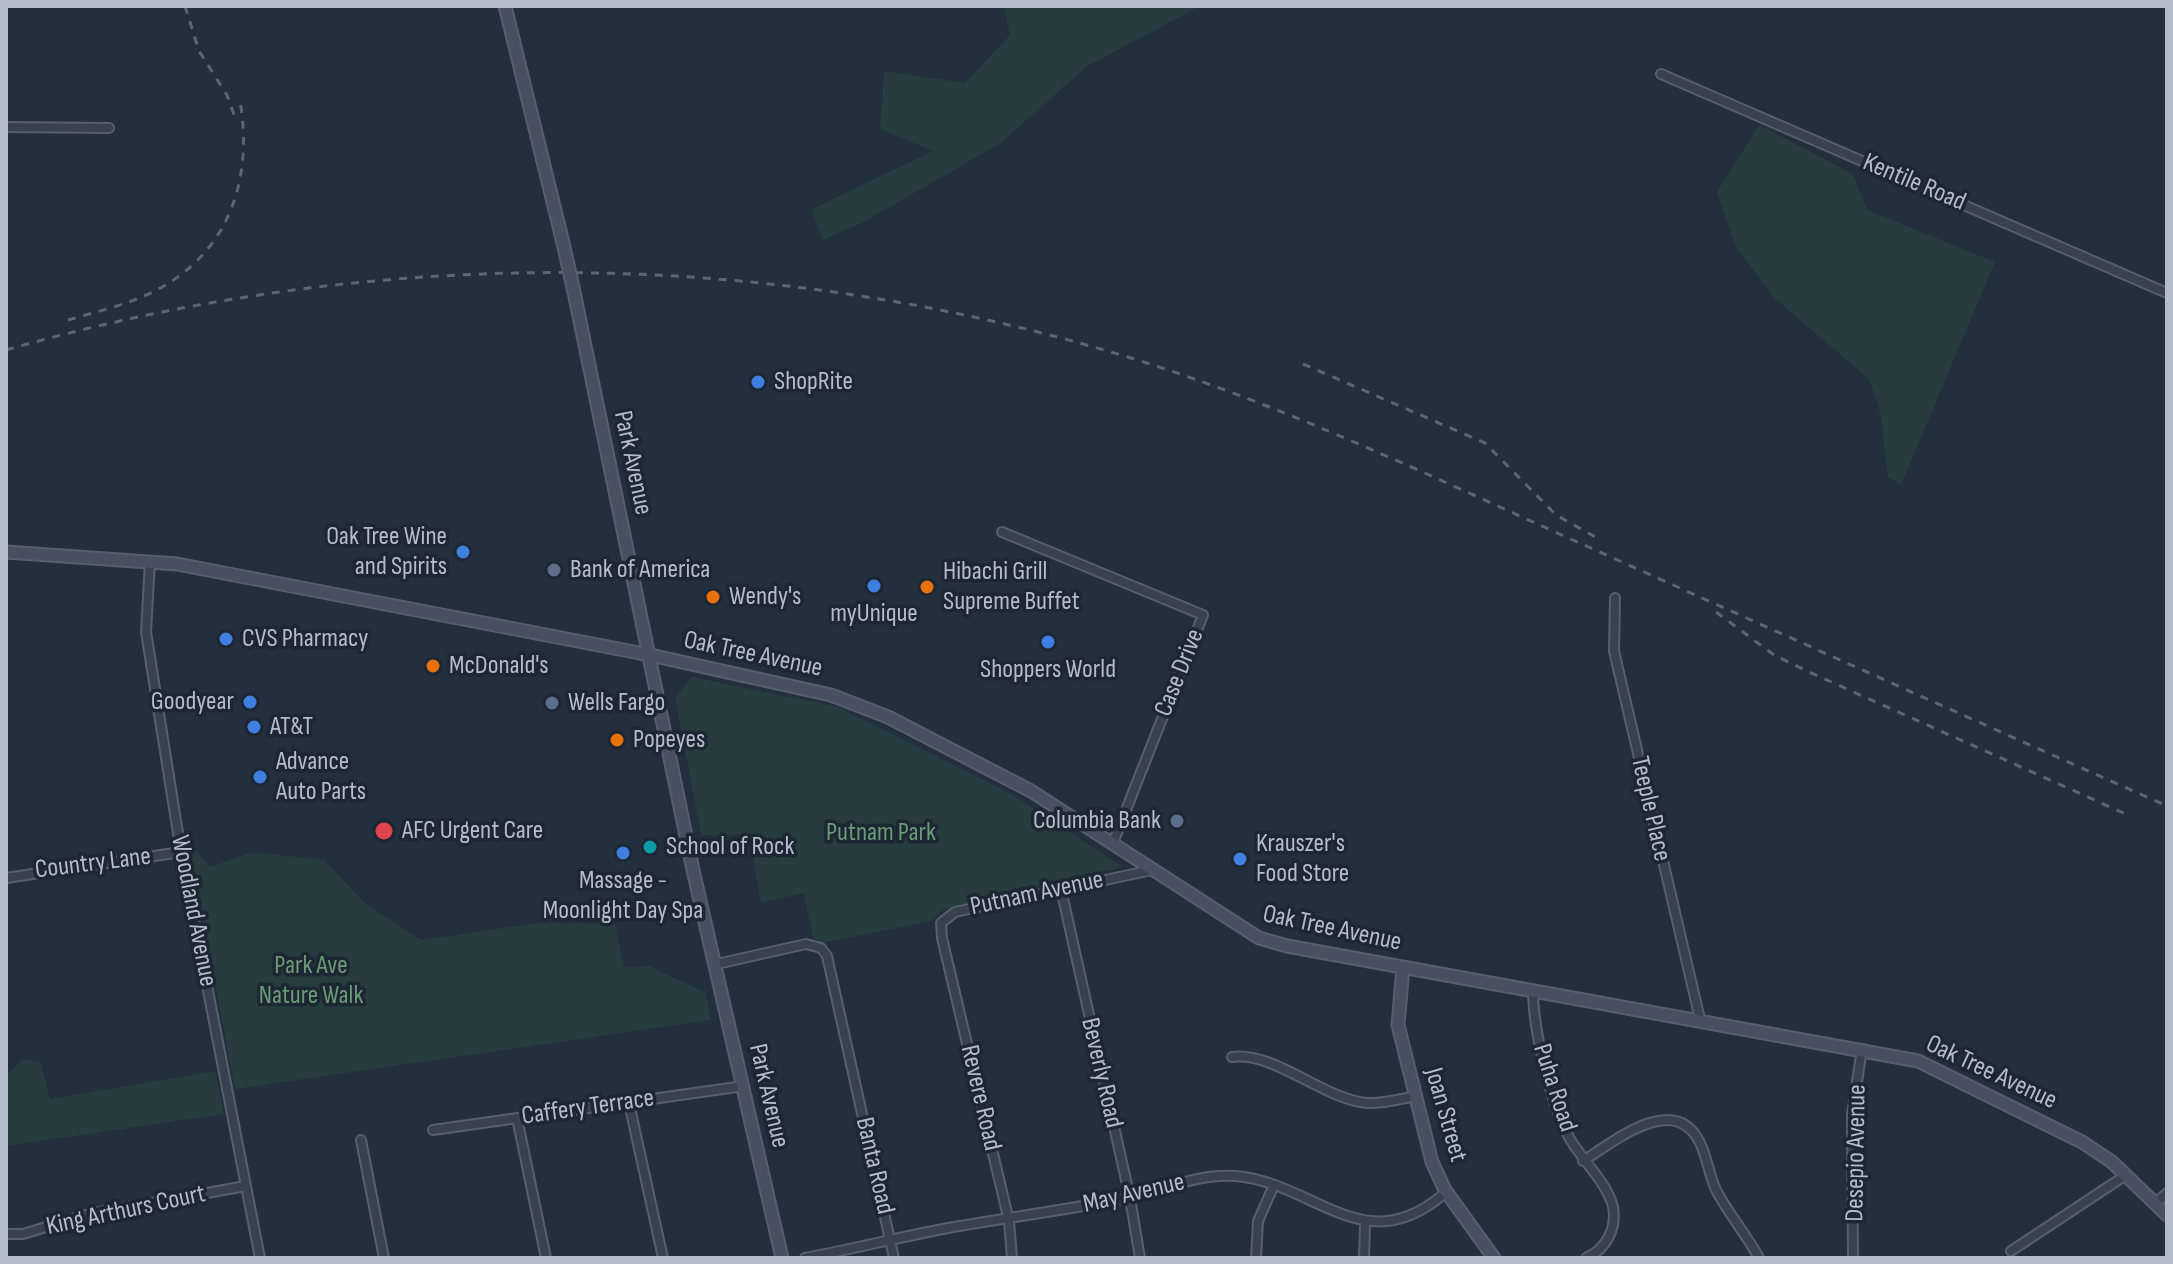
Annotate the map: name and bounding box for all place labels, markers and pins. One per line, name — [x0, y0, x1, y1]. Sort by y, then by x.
place label: ShopRite — [774, 366, 853, 398]
marker: ShopRite — [749, 373, 767, 391]
place label: Oak Tree Wine and Spirits — [326, 521, 447, 582]
marker: Oak Tree Wine and Spirits — [454, 543, 472, 561]
place label: Bank of America — [570, 554, 710, 586]
place label: Hibachi Grill Supreme Buffet — [943, 556, 1080, 618]
marker: Bank of America — [545, 561, 563, 579]
marker: myUnique — [865, 577, 883, 595]
marker: Hibachi Grill Supreme Buffet — [918, 578, 936, 596]
place label: Wendy's — [729, 581, 801, 613]
marker: Wendy's — [704, 588, 722, 606]
place label: myUnique — [830, 598, 918, 630]
place label: CVS Pharmacy — [242, 623, 368, 655]
marker: CVS Pharmacy — [217, 630, 235, 648]
marker: Shoppers World — [1039, 633, 1057, 651]
place label: McDonald's — [449, 650, 549, 682]
place label: Shoppers World — [980, 654, 1116, 686]
marker: McDonald's — [424, 657, 442, 675]
place label: Goodyear — [151, 686, 234, 718]
place label: Wells Fargo — [568, 687, 665, 719]
marker: Goodyear — [241, 693, 259, 711]
marker: Wells Fargo — [543, 694, 561, 712]
place label: AT&T — [270, 711, 313, 743]
marker: AT&T — [245, 718, 263, 736]
place label: Popeyes — [633, 724, 705, 756]
marker: Popeyes — [608, 731, 626, 749]
place label: Advance Auto Parts — [276, 746, 366, 808]
marker: Advance Auto Parts — [251, 768, 269, 786]
place label: Columbia Bank — [1033, 805, 1161, 837]
marker: Columbia Bank — [1168, 812, 1186, 830]
place label: AFC Urgent Care — [402, 815, 543, 847]
marker: AFC Urgent Care — [373, 820, 395, 842]
place label: Krauszer's Food Store — [1256, 828, 1349, 890]
place label: School of Rock — [666, 831, 794, 863]
marker: School of Rock — [641, 838, 659, 856]
marker: Massage - Moonlight Day Spa — [614, 844, 632, 862]
marker: Krauszer's Food Store — [1231, 850, 1249, 868]
place label: Massage - Moonlight Day Spa — [543, 865, 703, 926]

